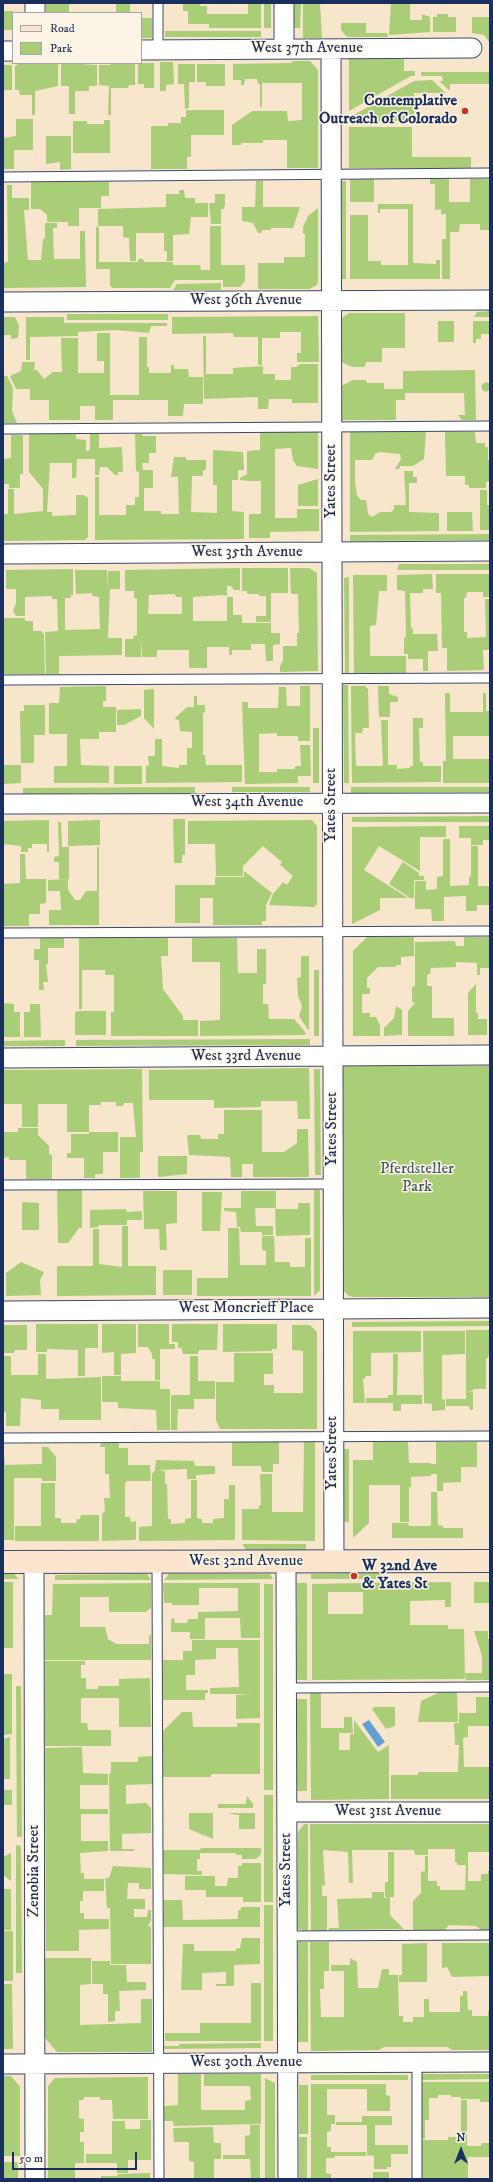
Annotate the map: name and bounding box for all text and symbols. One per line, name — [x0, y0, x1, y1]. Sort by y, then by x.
legend — [12, 12, 142, 64]
text: Road — [50, 21, 75, 36]
street label: West 37th Avenue — [251, 39, 363, 59]
text: Park — [50, 41, 72, 56]
place label: Contemplative Outreach of Colorado — [319, 92, 457, 130]
marker: Contemplative Outreach of Colorado — [460, 106, 470, 116]
street label: West 36th Avenue — [190, 291, 302, 311]
street label: Yates Street — [322, 444, 342, 518]
street label: West 35th Avenue — [191, 543, 303, 563]
street label: Yates Street — [322, 768, 342, 842]
street label: West 34th Avenue — [191, 793, 303, 813]
street label: West 33rd Avenue — [191, 1047, 301, 1067]
street label: Yates Street — [323, 1092, 343, 1166]
park label: Pferdsteller Park — [380, 1160, 454, 1198]
street label: West Moncrieff Place — [178, 1299, 314, 1319]
street label: Yates Street — [323, 1416, 343, 1490]
street label: West 32nd Avenue — [189, 1552, 303, 1572]
place label: W 32nd Ave & Yates St — [362, 1557, 437, 1595]
marker: W 32nd Ave & Yates St — [349, 1571, 359, 1581]
street label: West 31st Avenue — [335, 1802, 441, 1822]
street label: Zenobia Street — [25, 1825, 45, 1917]
street label: Yates Street — [277, 1833, 297, 1907]
street label: West 30th Avenue — [190, 2053, 302, 2073]
north arrow — [441, 2130, 481, 2170]
text: N — [456, 2131, 466, 2145]
scale bar — [14, 2144, 139, 2170]
text: 50 m — [19, 2151, 43, 2166]

